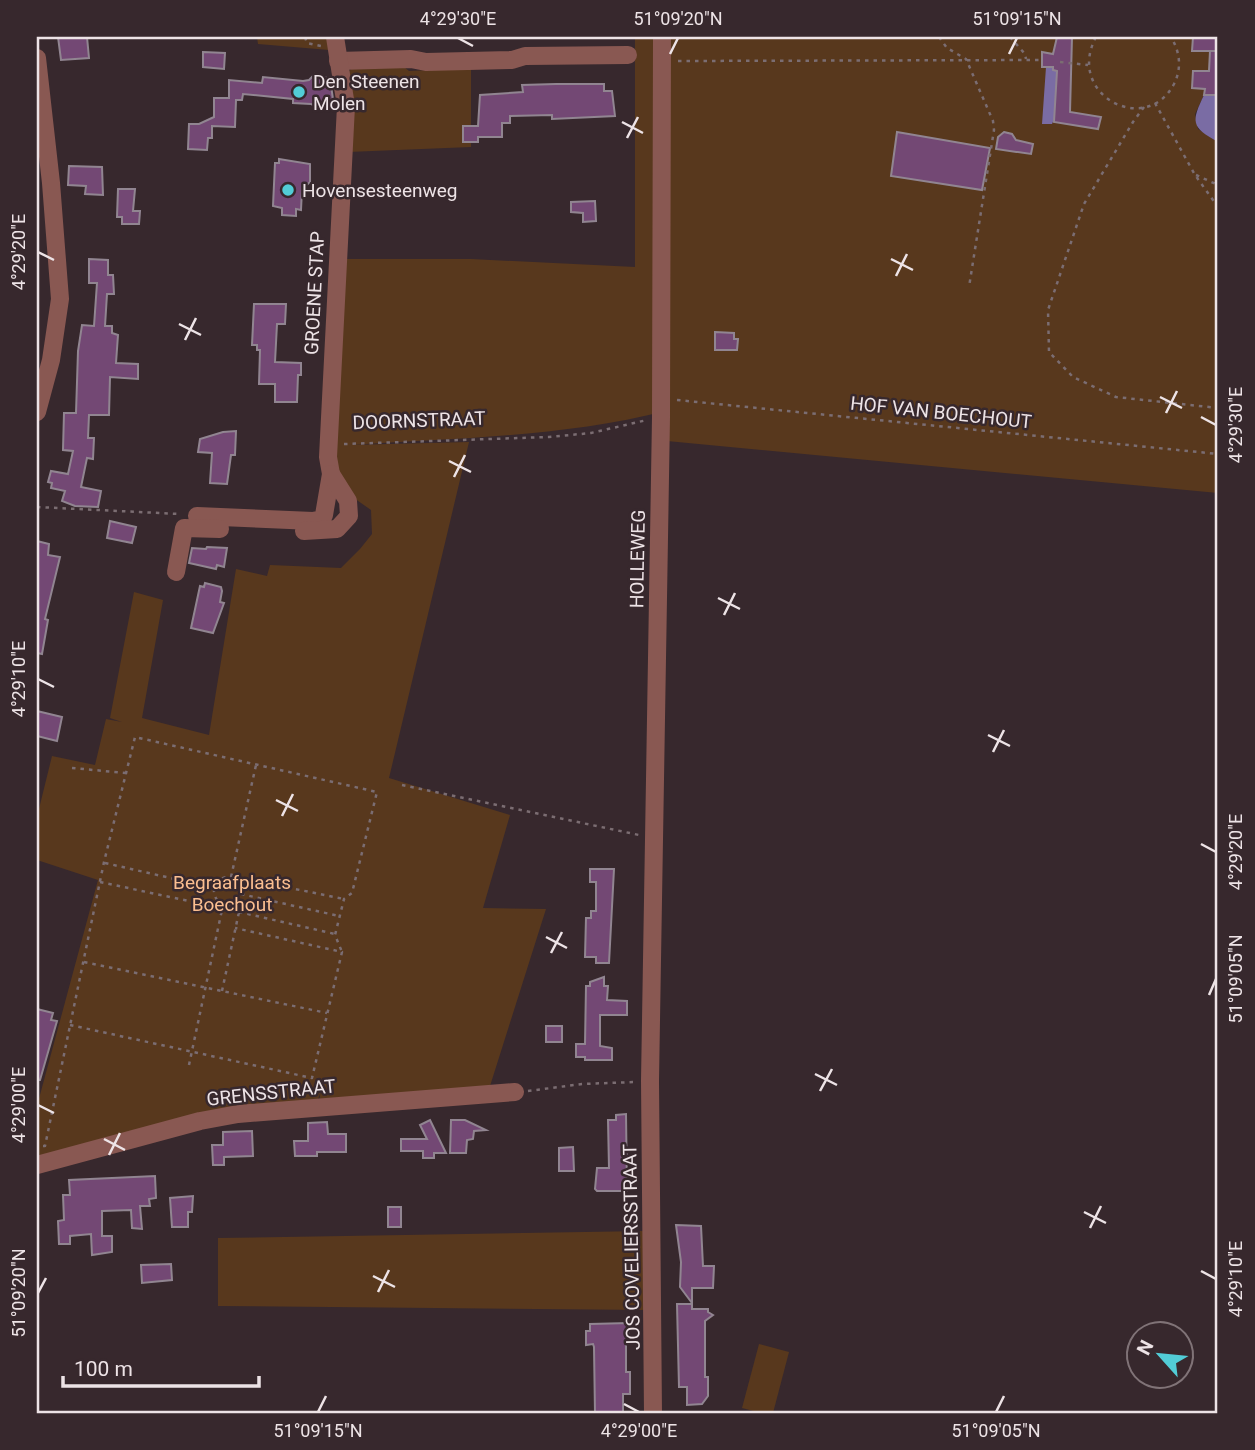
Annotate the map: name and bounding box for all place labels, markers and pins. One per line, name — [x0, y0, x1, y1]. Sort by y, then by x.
place label: Den Steenen Molen — [313, 70, 419, 115]
marker: Den Steenen Molen — [291, 84, 307, 100]
place label: Hovensesteenweg — [302, 179, 457, 202]
marker: Hovensesteenweg — [280, 182, 296, 198]

